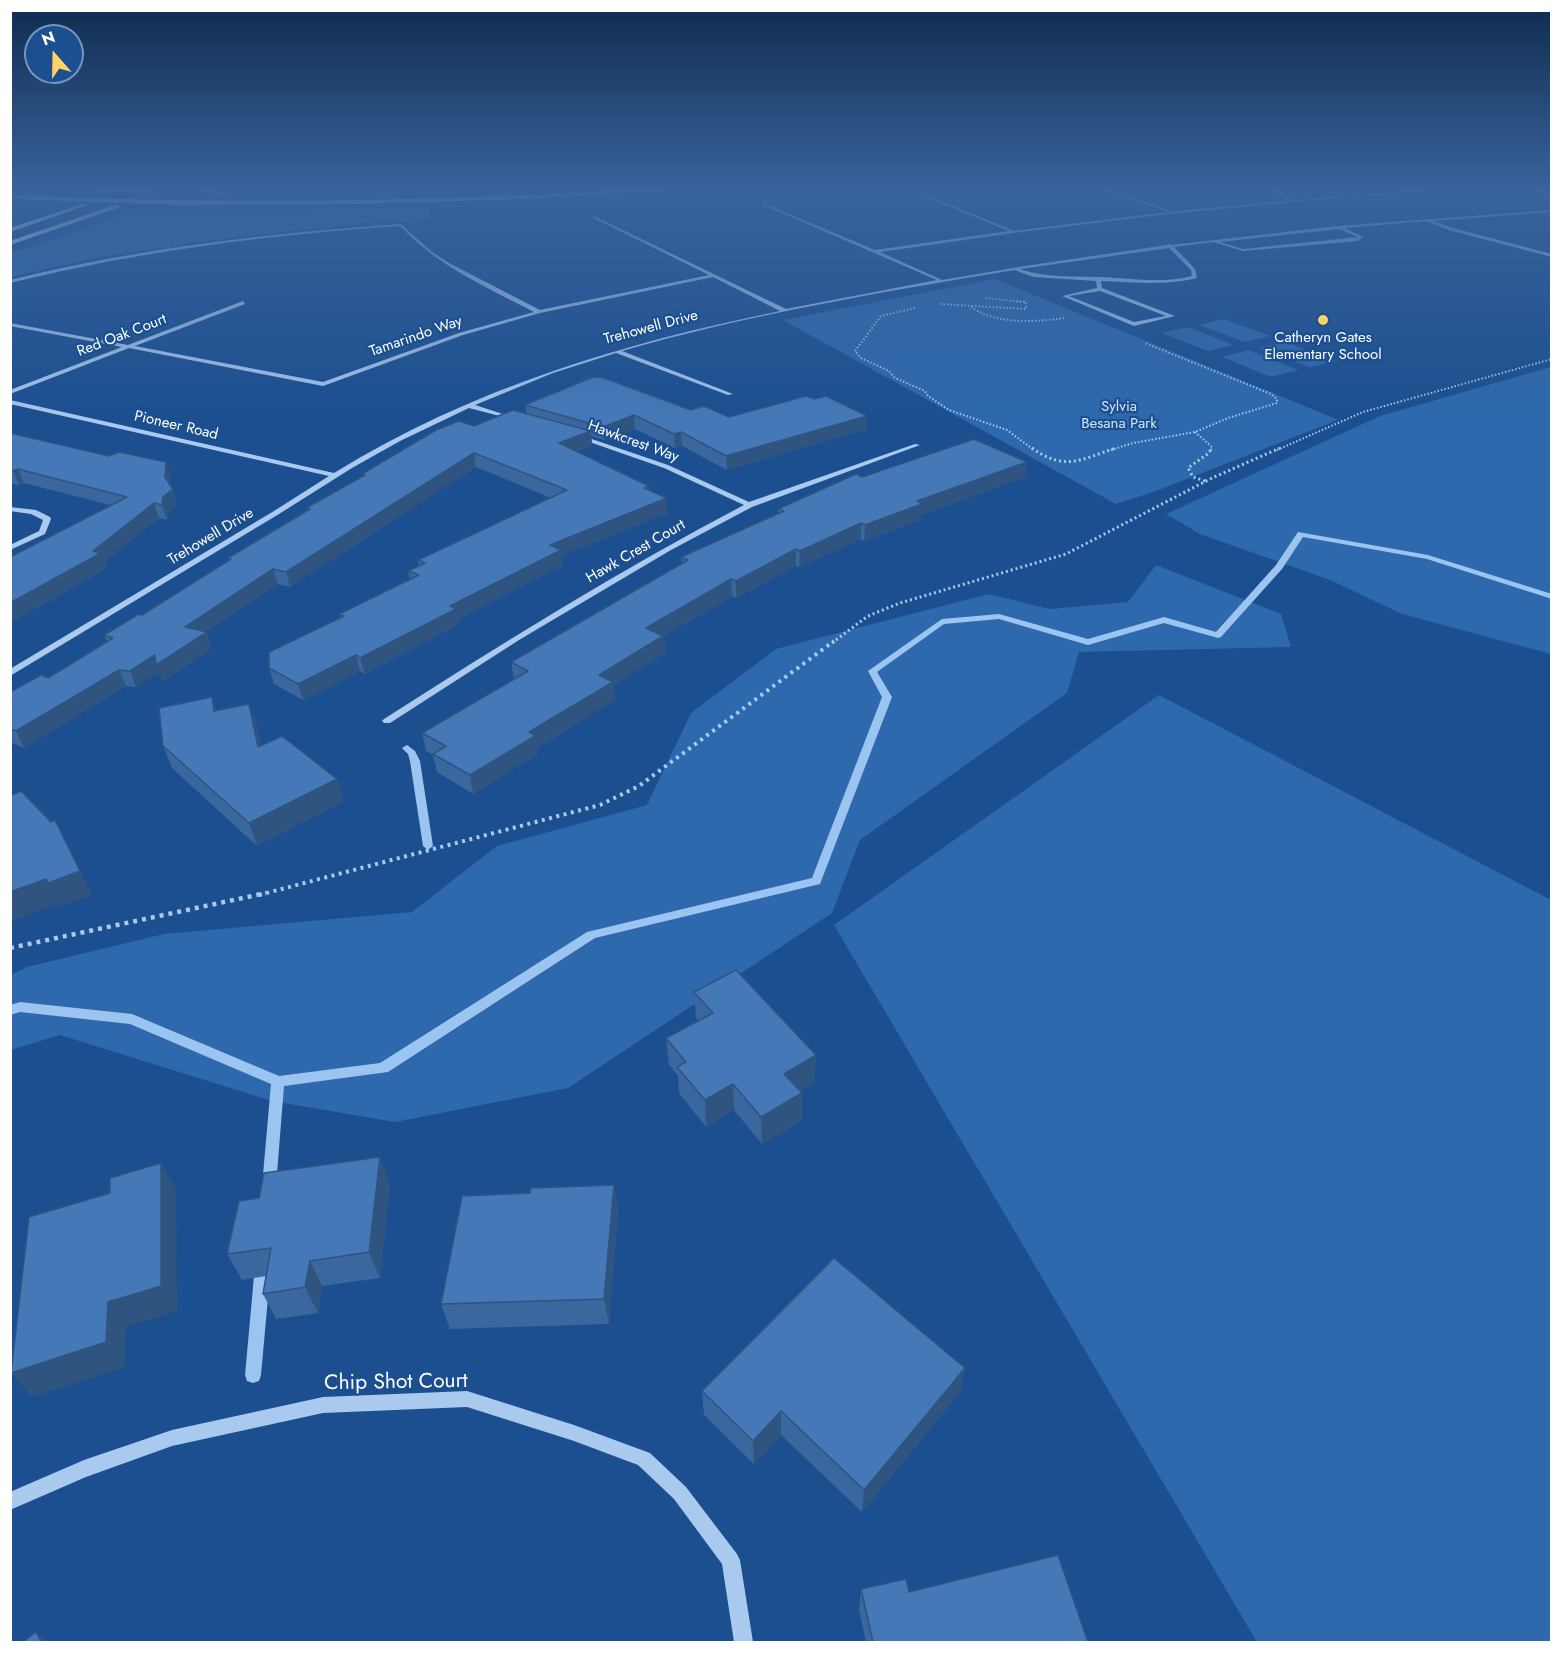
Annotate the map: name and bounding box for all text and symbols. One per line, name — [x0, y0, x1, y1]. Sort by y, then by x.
north arrow — [24, 24, 84, 84]
text: N — [38, 26, 58, 51]
street label: Trehowell Drive — [602, 307, 700, 349]
street label: Red Oak Court — [75, 311, 169, 361]
street label: Tamarindo Way — [367, 313, 465, 361]
marker: Catheryn Gates Elementary School — [1316, 313, 1330, 327]
place label: Catheryn Gates Elementary School — [1264, 329, 1382, 364]
park label: Sylvia Besana Park — [1081, 398, 1157, 433]
street label: Pioneer Road — [132, 408, 220, 444]
street label: Hawkcrest Way — [585, 417, 681, 467]
street label: Trehowell Drive — [165, 504, 257, 570]
street label: Hawk Crest Court — [583, 516, 689, 588]
street label: Chip Shot Court — [324, 1369, 468, 1397]

